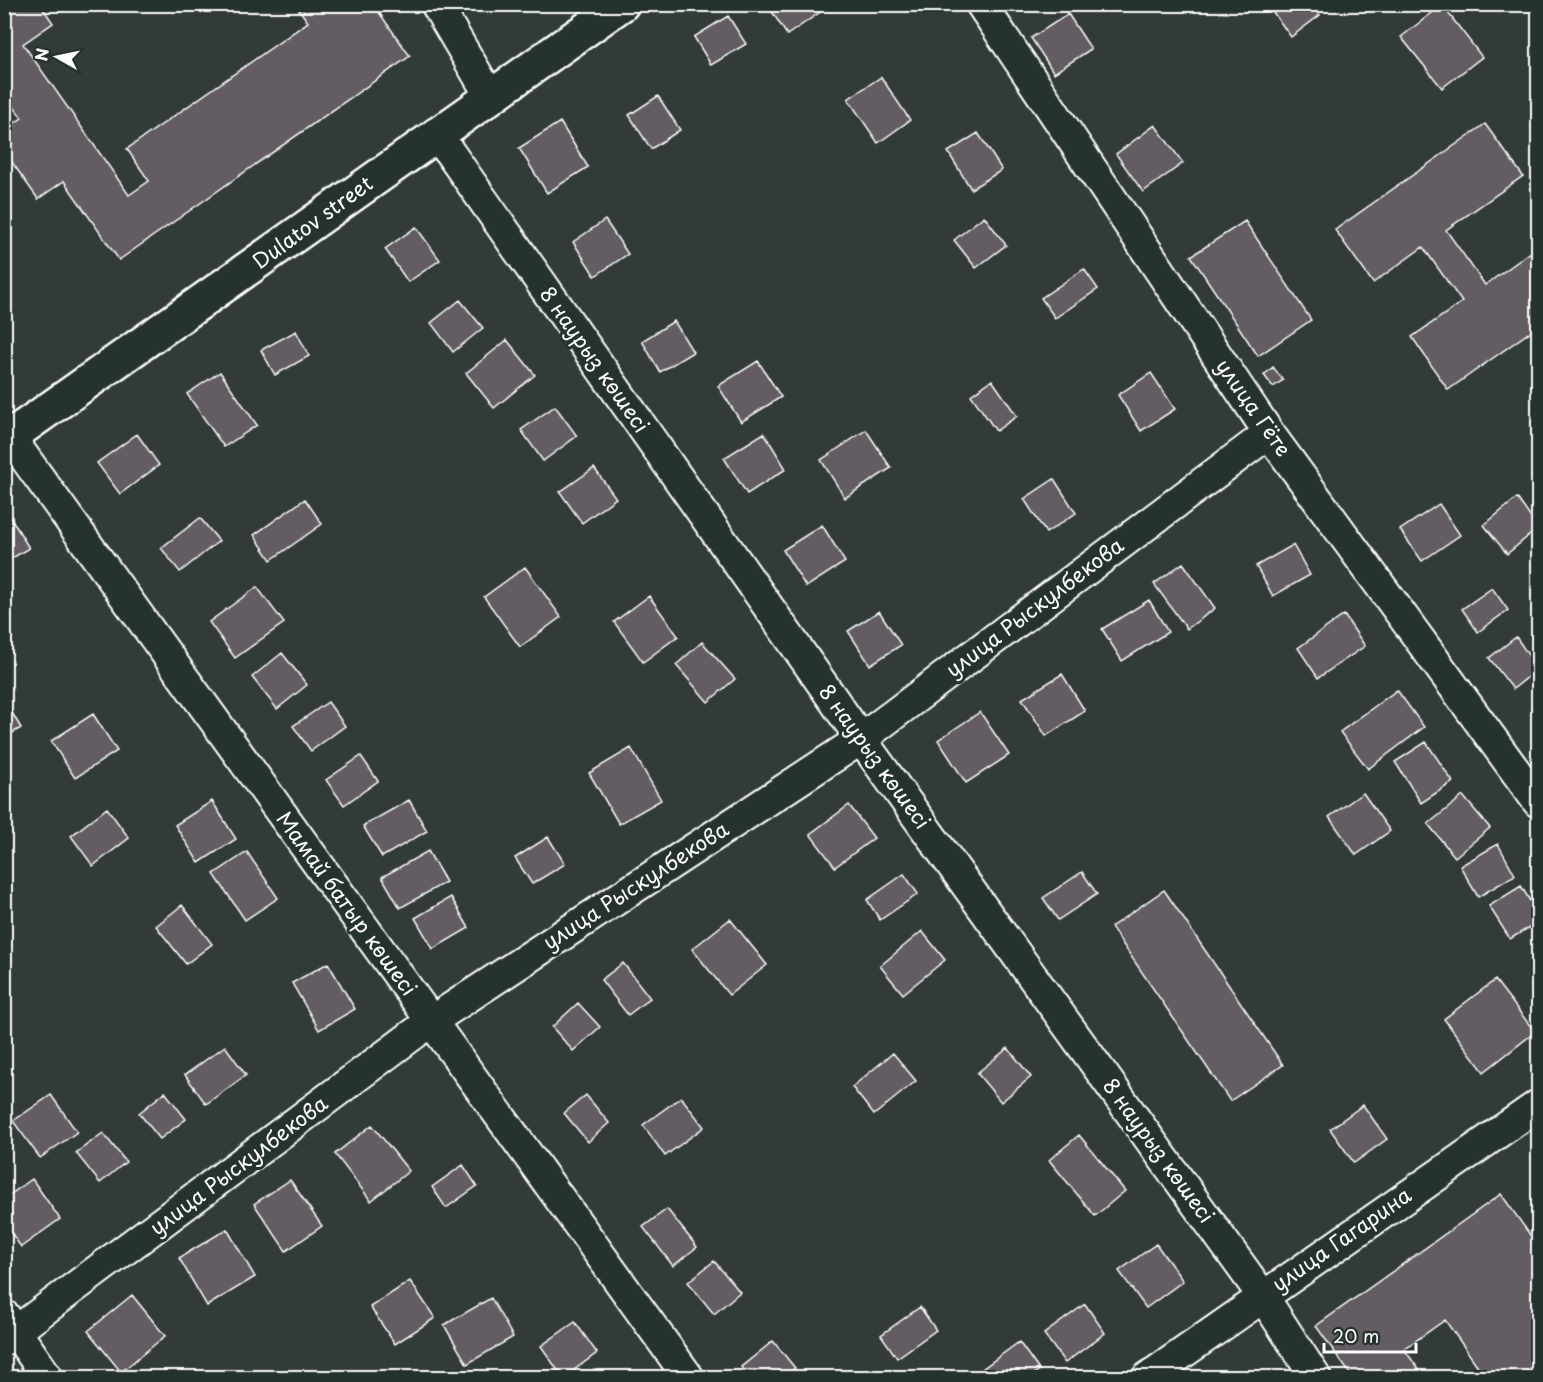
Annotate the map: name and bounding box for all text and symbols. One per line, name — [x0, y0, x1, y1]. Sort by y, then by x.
north arrow — [27, 27, 87, 87]
text: N — [28, 46, 54, 63]
street label: Dulatov street — [245, 167, 379, 276]
street label: 8 наурыз көшесі — [533, 279, 658, 439]
street label: улица Гёте — [1209, 351, 1300, 462]
street label: улица Рыскулбекова — [938, 529, 1130, 684]
street label: 8 наурыз көшесі — [812, 677, 939, 835]
street label: Мамай батыр көшесі — [270, 804, 426, 1002]
street label: улица Рыскулбекова — [536, 812, 734, 957]
street label: 8 наурыз көшесі — [1096, 1071, 1223, 1229]
street label: улица Рыскулбекова — [142, 1087, 334, 1242]
street label: улица Гагарина — [1265, 1178, 1418, 1298]
scale bar — [1324, 1316, 1416, 1354]
text: 20 m — [1333, 1322, 1379, 1349]

